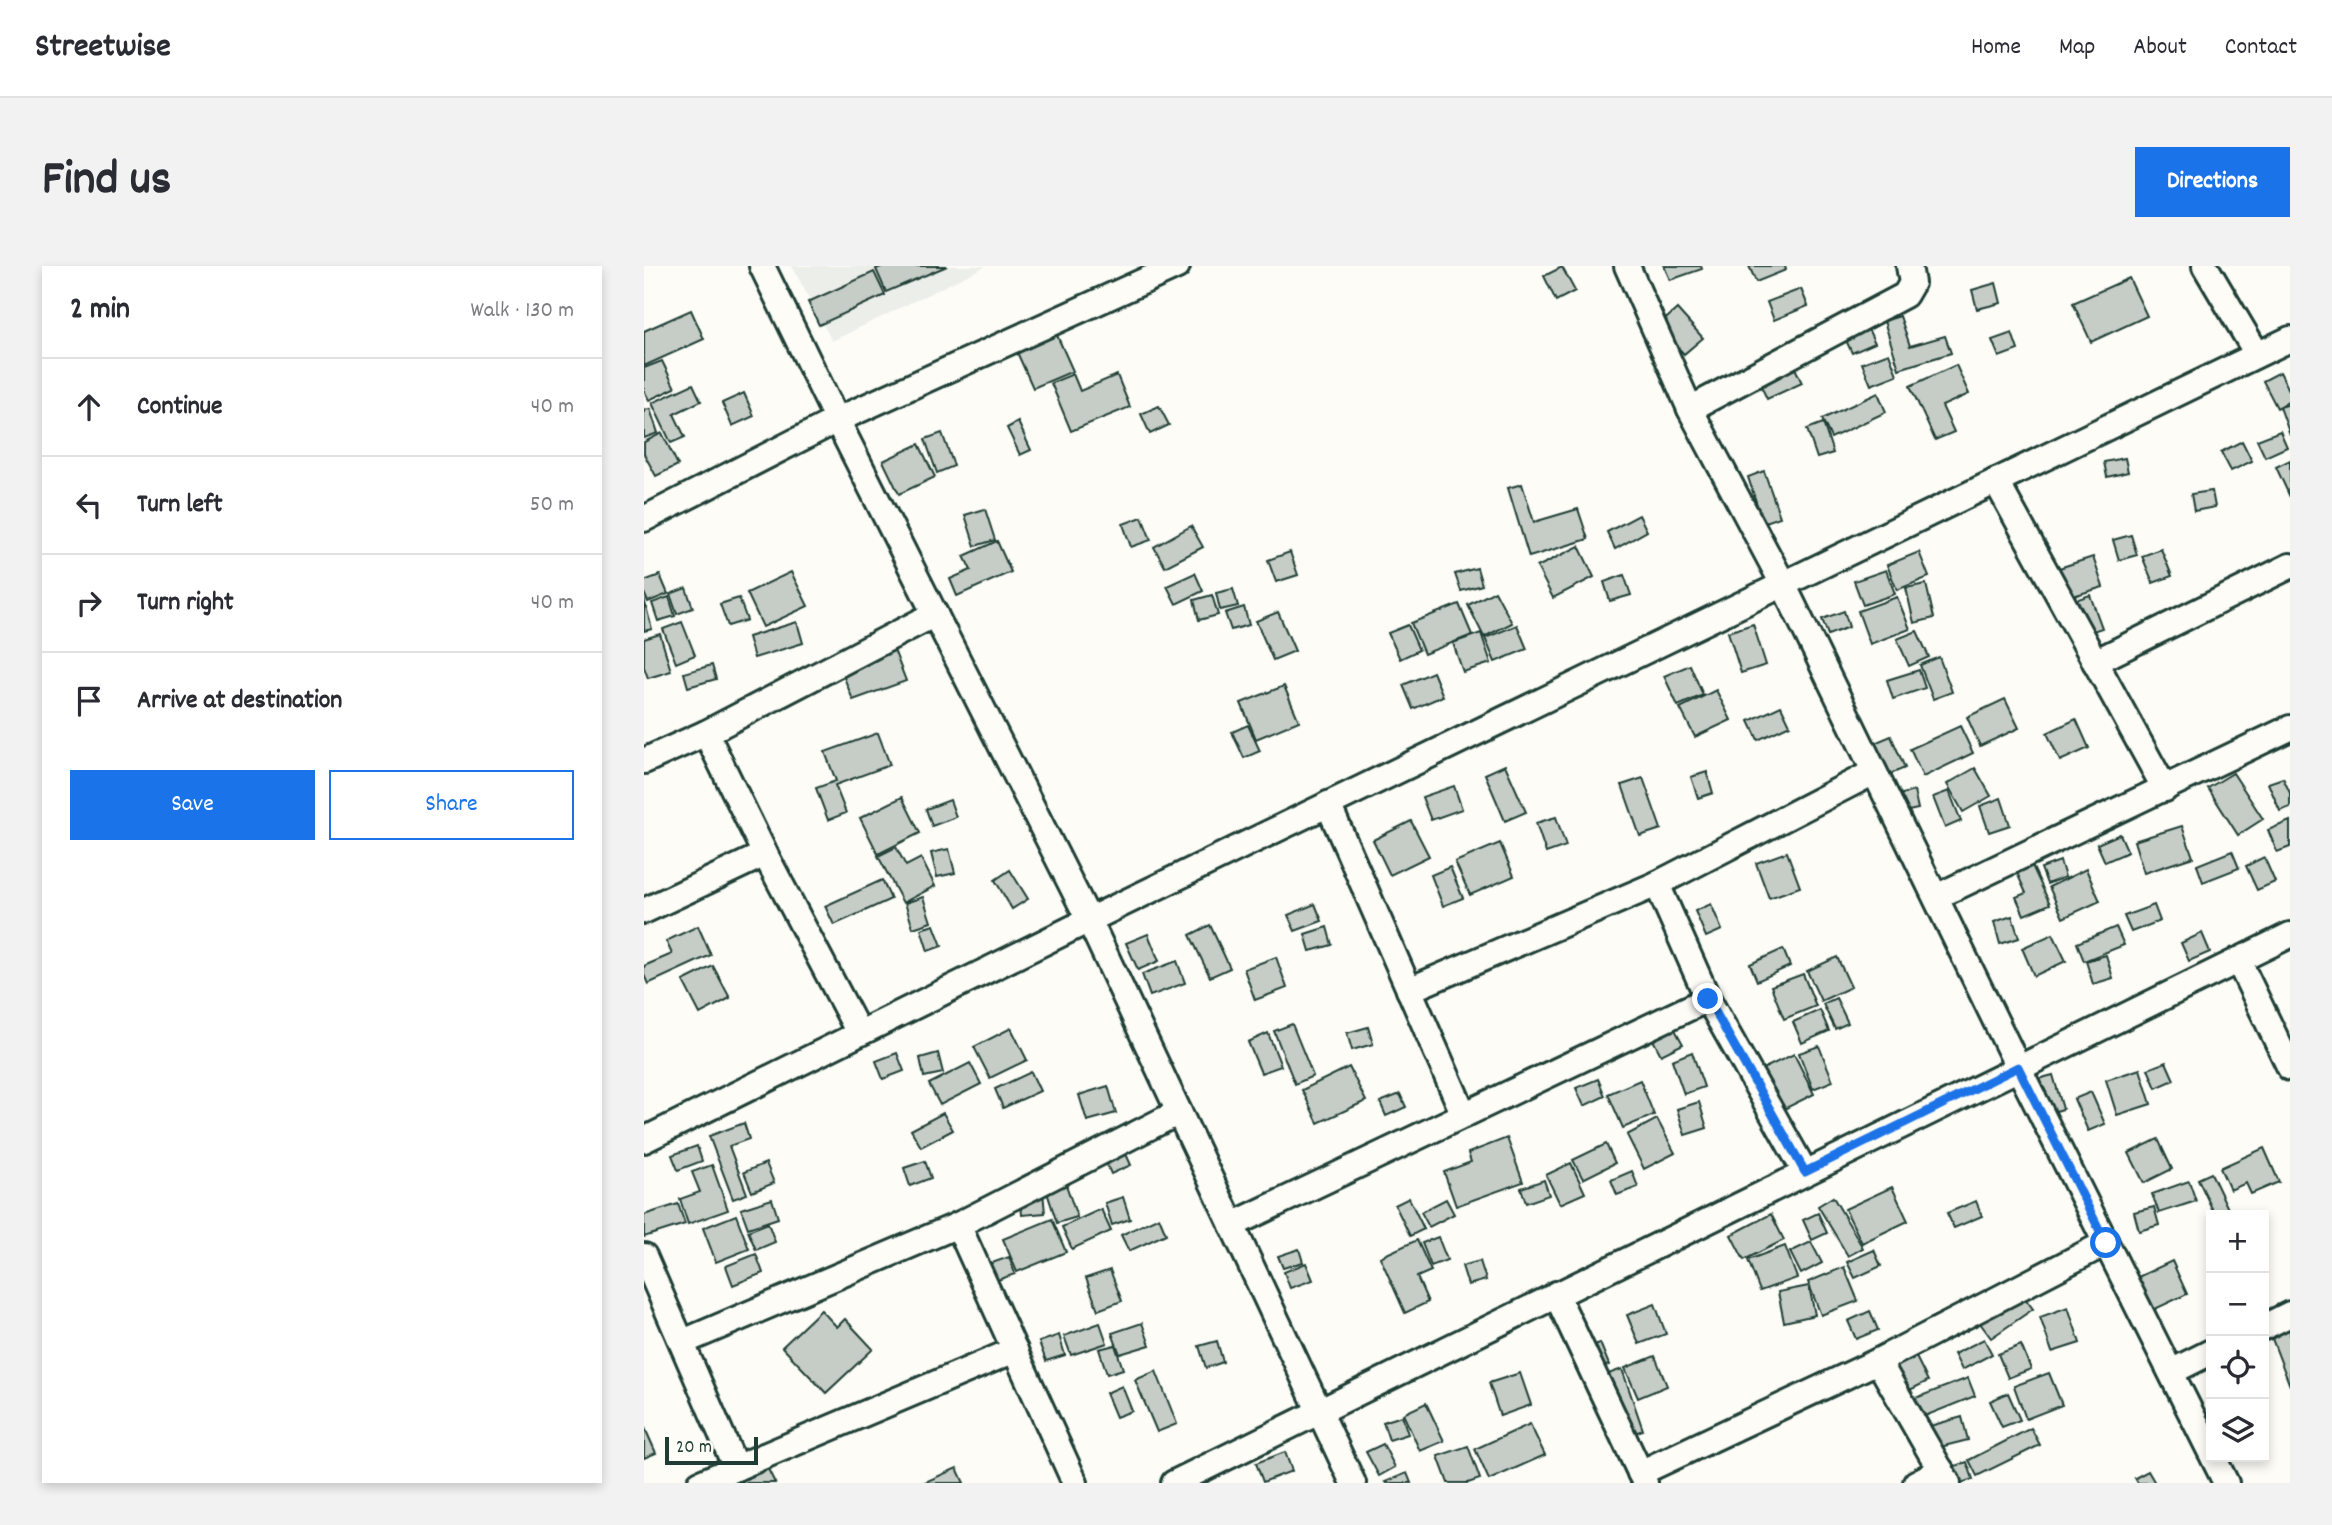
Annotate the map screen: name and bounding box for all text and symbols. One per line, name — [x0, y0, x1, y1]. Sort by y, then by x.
text: Streetwise — [35, 25, 171, 72]
text: Home — [1971, 31, 2021, 65]
text: Map — [2059, 31, 2095, 65]
text: About — [2133, 31, 2187, 65]
text: Contact — [2225, 31, 2297, 65]
text: Find us — [42, 147, 171, 217]
button: Directions — [2135, 147, 2290, 217]
text: 2 min — [70, 290, 130, 333]
text: Walk · 130 m — [470, 295, 574, 328]
icon: ahead — [70, 388, 108, 426]
text: Continue — [137, 389, 222, 426]
text: 40 m — [531, 391, 574, 424]
icon: left — [70, 486, 108, 524]
text: Turn left — [137, 487, 223, 524]
text: 50 m — [530, 489, 574, 522]
icon: right — [70, 584, 108, 622]
text: Turn right — [137, 585, 234, 622]
text: 40 m — [531, 587, 574, 620]
icon: arrive — [70, 682, 108, 720]
text: Arrive at destination — [137, 683, 342, 720]
button: Save — [70, 770, 315, 840]
button: Share — [329, 770, 574, 840]
route end — [1692, 983, 1723, 1014]
map controls — [2206, 1210, 2269, 1462]
button: + — [2206, 1210, 2269, 1273]
route start — [2090, 1227, 2121, 1258]
button: − — [2206, 1273, 2269, 1336]
button: locate — [2206, 1336, 2269, 1399]
button: layers — [2206, 1399, 2269, 1462]
scale bar — [665, 1434, 758, 1466]
text: 20 m — [676, 1435, 712, 1462]

